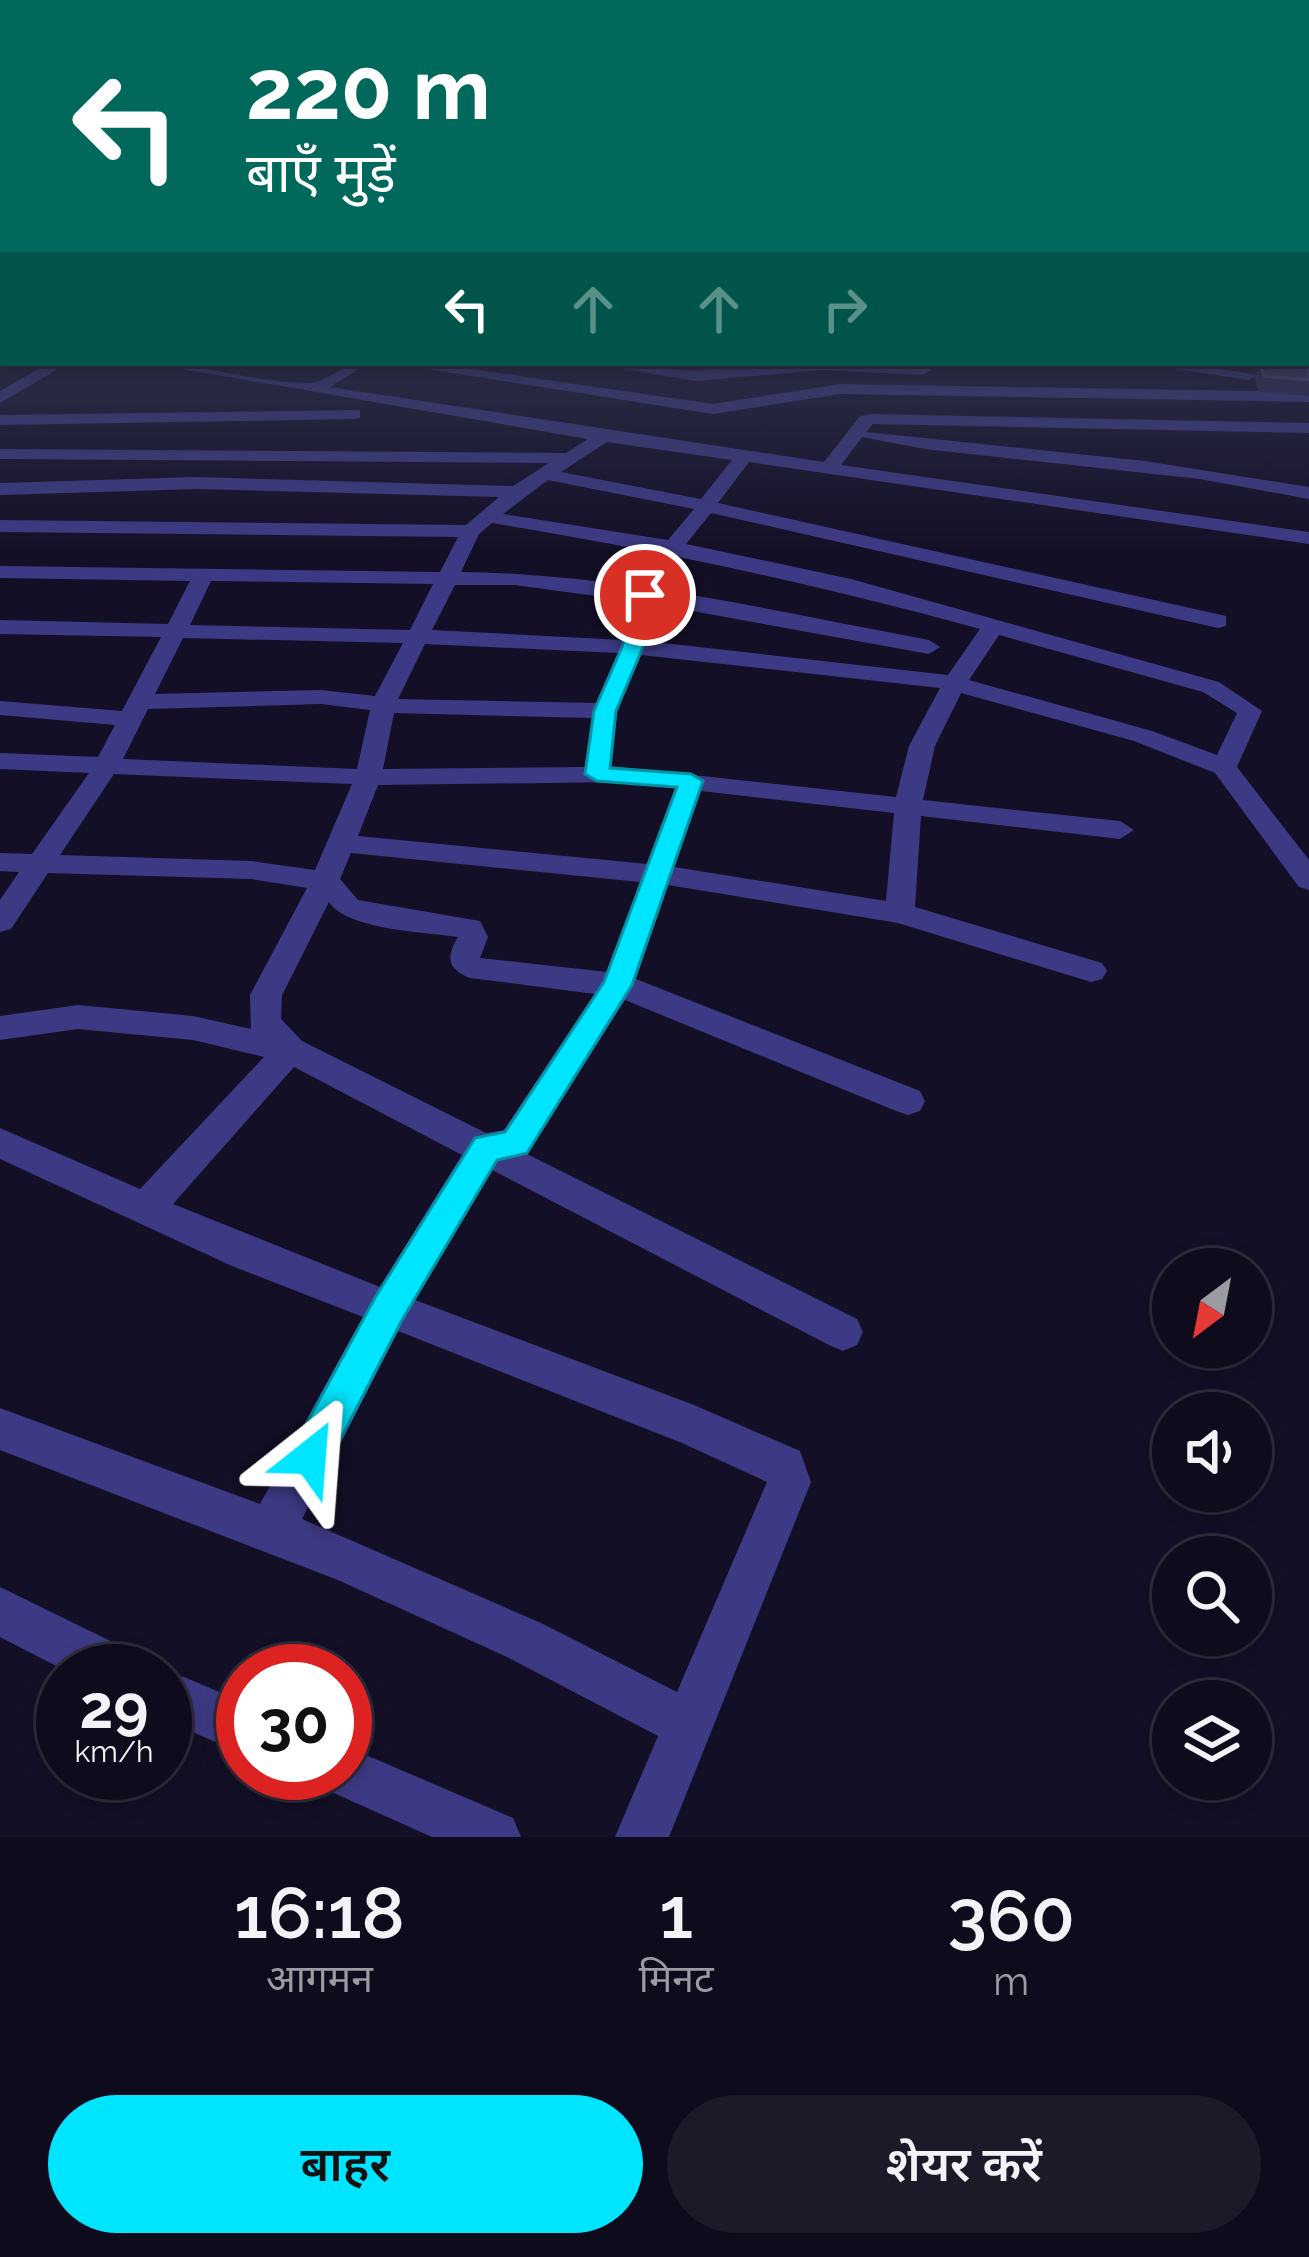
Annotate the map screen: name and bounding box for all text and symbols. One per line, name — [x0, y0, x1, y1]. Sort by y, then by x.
text: 220 m — [246, 40, 491, 139]
icon: left — [48, 48, 204, 204]
text: बाएँ मुड़ें — [246, 141, 396, 205]
icon: left — [434, 276, 500, 342]
icon: ahead — [560, 276, 626, 342]
icon: ahead — [686, 276, 752, 342]
icon: right — [812, 276, 878, 342]
pin — [594, 544, 696, 646]
icon: arrive — [612, 562, 678, 628]
north arrow — [1152, 1248, 1272, 1368]
map controls — [1152, 1248, 1272, 1800]
button: sound — [1152, 1392, 1272, 1512]
position arrow — [247, 1394, 373, 1520]
button: search — [1152, 1536, 1272, 1656]
speed limit sign: 30 — [216, 1644, 372, 1800]
text: 29 — [79, 1672, 149, 1742]
button: layers — [1152, 1680, 1272, 1800]
text: km/h — [74, 1734, 154, 1769]
text: 16:18 — [234, 1870, 405, 1955]
text: 1 — [659, 1870, 693, 1955]
text: 360 — [948, 1873, 1075, 1958]
text: आगमन — [266, 1955, 373, 2001]
text: मिनट — [639, 1955, 714, 2001]
text: m — [993, 1958, 1029, 2004]
button: बाहर — [48, 2095, 643, 2233]
button: शेयर करें — [667, 2095, 1261, 2233]

